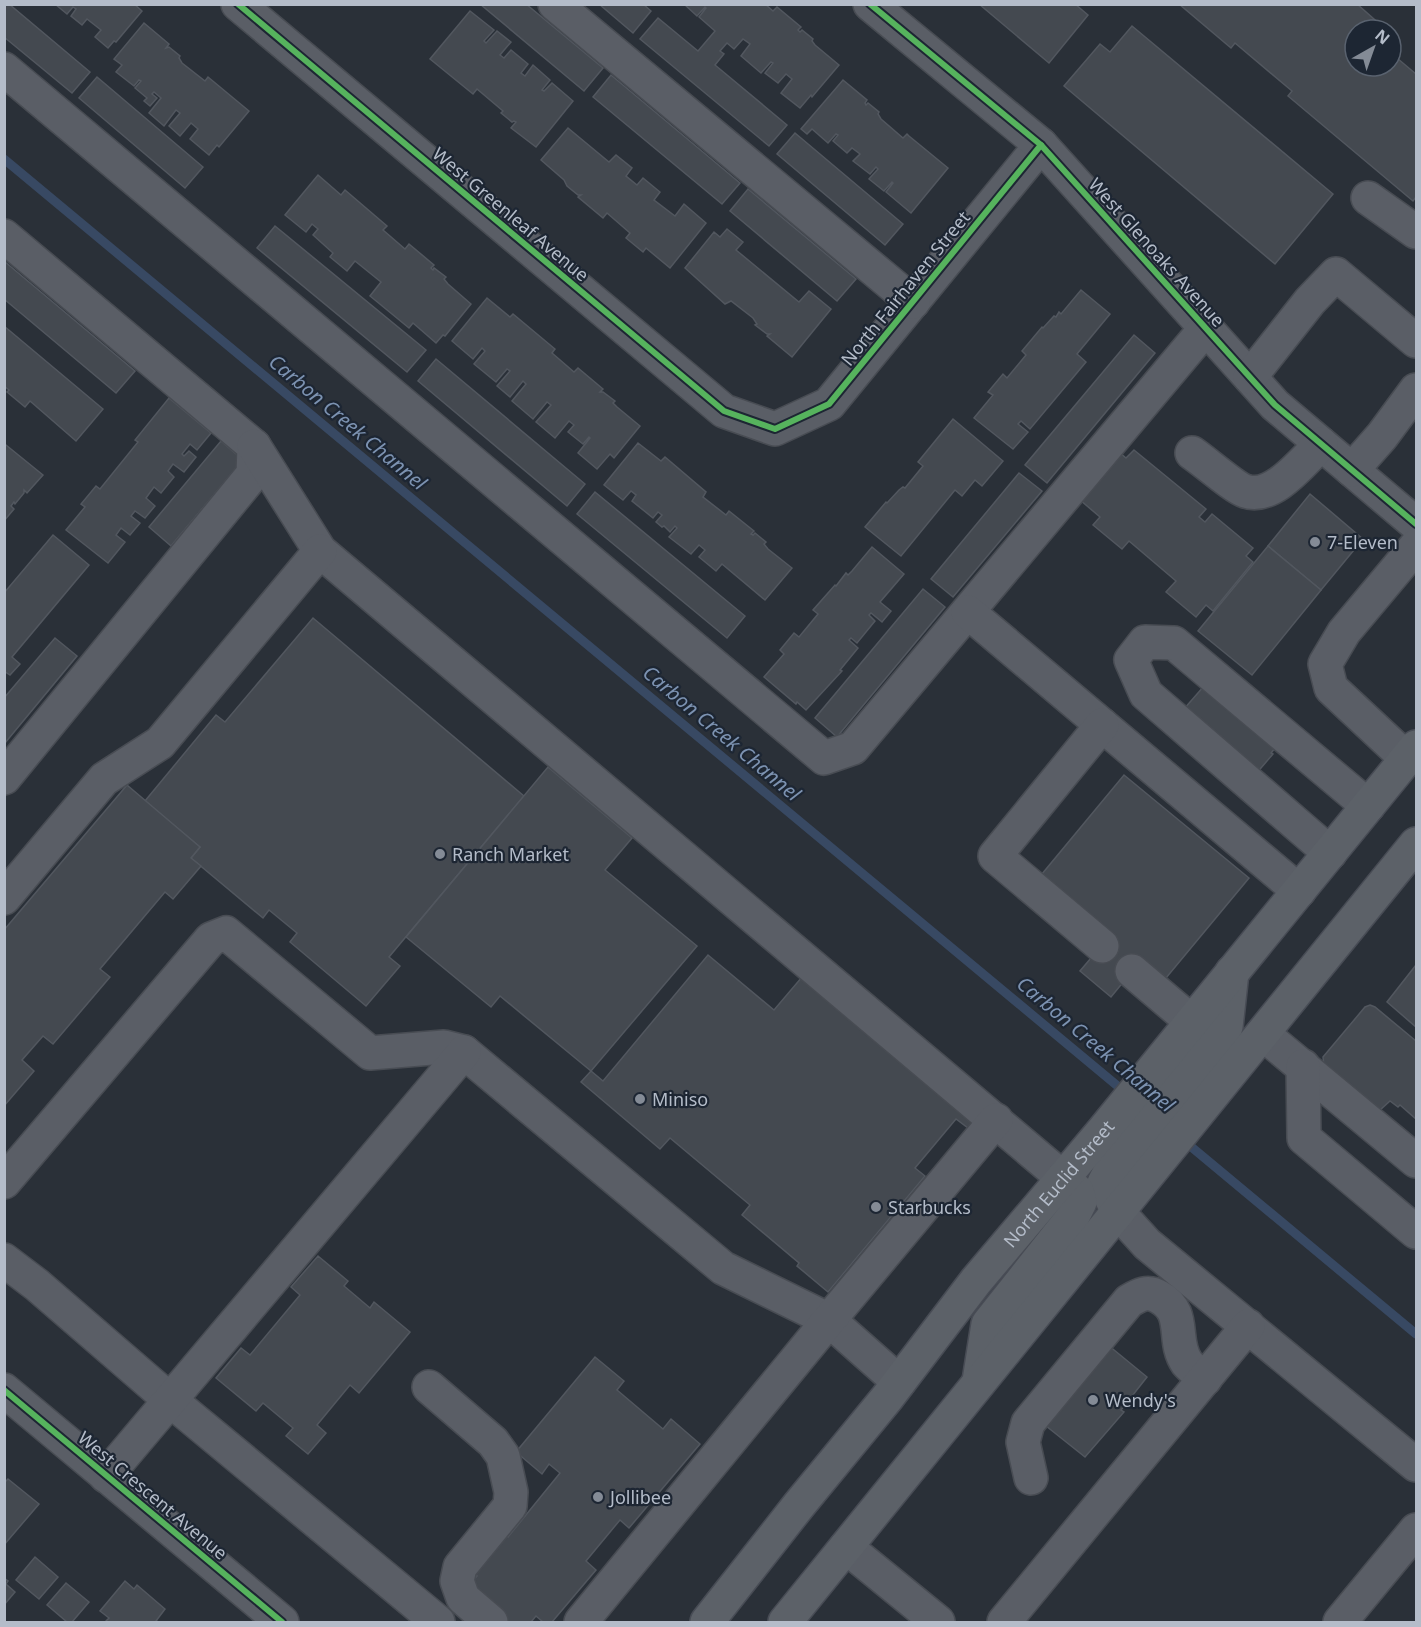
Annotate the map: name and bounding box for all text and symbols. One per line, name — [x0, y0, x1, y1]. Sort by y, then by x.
north arrow — [1343, 18, 1403, 78]
text: N — [1371, 24, 1395, 49]
street label: West Greenleaf Avenue — [428, 142, 594, 286]
street label: West Glenoaks Avenue — [1084, 172, 1230, 332]
street label: North Fairhaven Street — [835, 205, 975, 370]
water label: Carbon Creek Channel — [263, 348, 433, 497]
place label: 7-Eleven — [1327, 530, 1398, 554]
marker: 7-Eleven — [1308, 535, 1322, 549]
water label: Carbon Creek Channel — [637, 659, 807, 808]
place label: Ranch Market — [452, 842, 569, 866]
marker: Ranch Market — [433, 847, 447, 861]
water label: Carbon Creek Channel — [1011, 970, 1181, 1119]
place label: Miniso — [652, 1087, 708, 1111]
marker: Miniso — [633, 1092, 647, 1106]
street label: North Euclid Street — [998, 1115, 1119, 1252]
place label: Starbucks — [888, 1195, 971, 1219]
marker: Starbucks — [869, 1200, 883, 1214]
place label: Wendy's — [1105, 1388, 1176, 1412]
marker: Wendy's — [1086, 1393, 1100, 1407]
street label: West Crescent Avenue — [73, 1425, 233, 1565]
place label: Jollibee — [608, 1485, 671, 1509]
marker: Jollibee — [591, 1490, 605, 1504]

